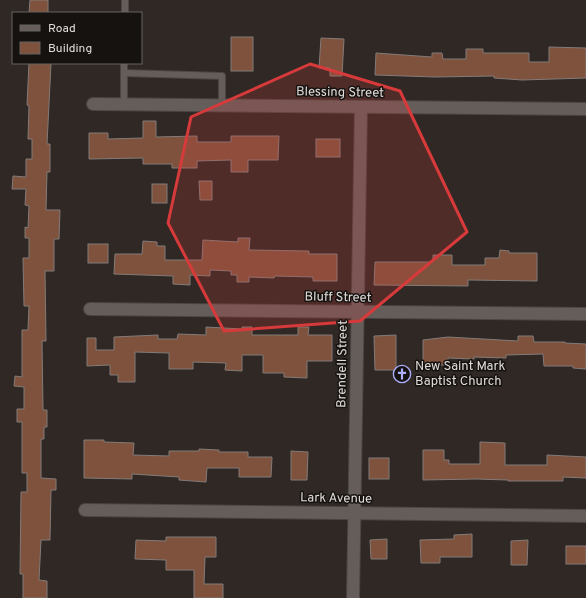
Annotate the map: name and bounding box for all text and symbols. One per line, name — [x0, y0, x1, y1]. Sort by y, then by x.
legend — [12, 12, 142, 64]
text: Road — [48, 21, 76, 37]
text: Building — [48, 41, 92, 57]
street label: Blessing Street — [296, 84, 384, 102]
street label: Bluff Street — [304, 289, 372, 307]
street label: Brendell Street — [334, 320, 352, 408]
place label: New Saint Mark Baptist Church — [415, 359, 506, 390]
church icon: New Saint Mark Baptist Church — [392, 364, 412, 384]
street label: Lark Avenue — [300, 490, 372, 508]

